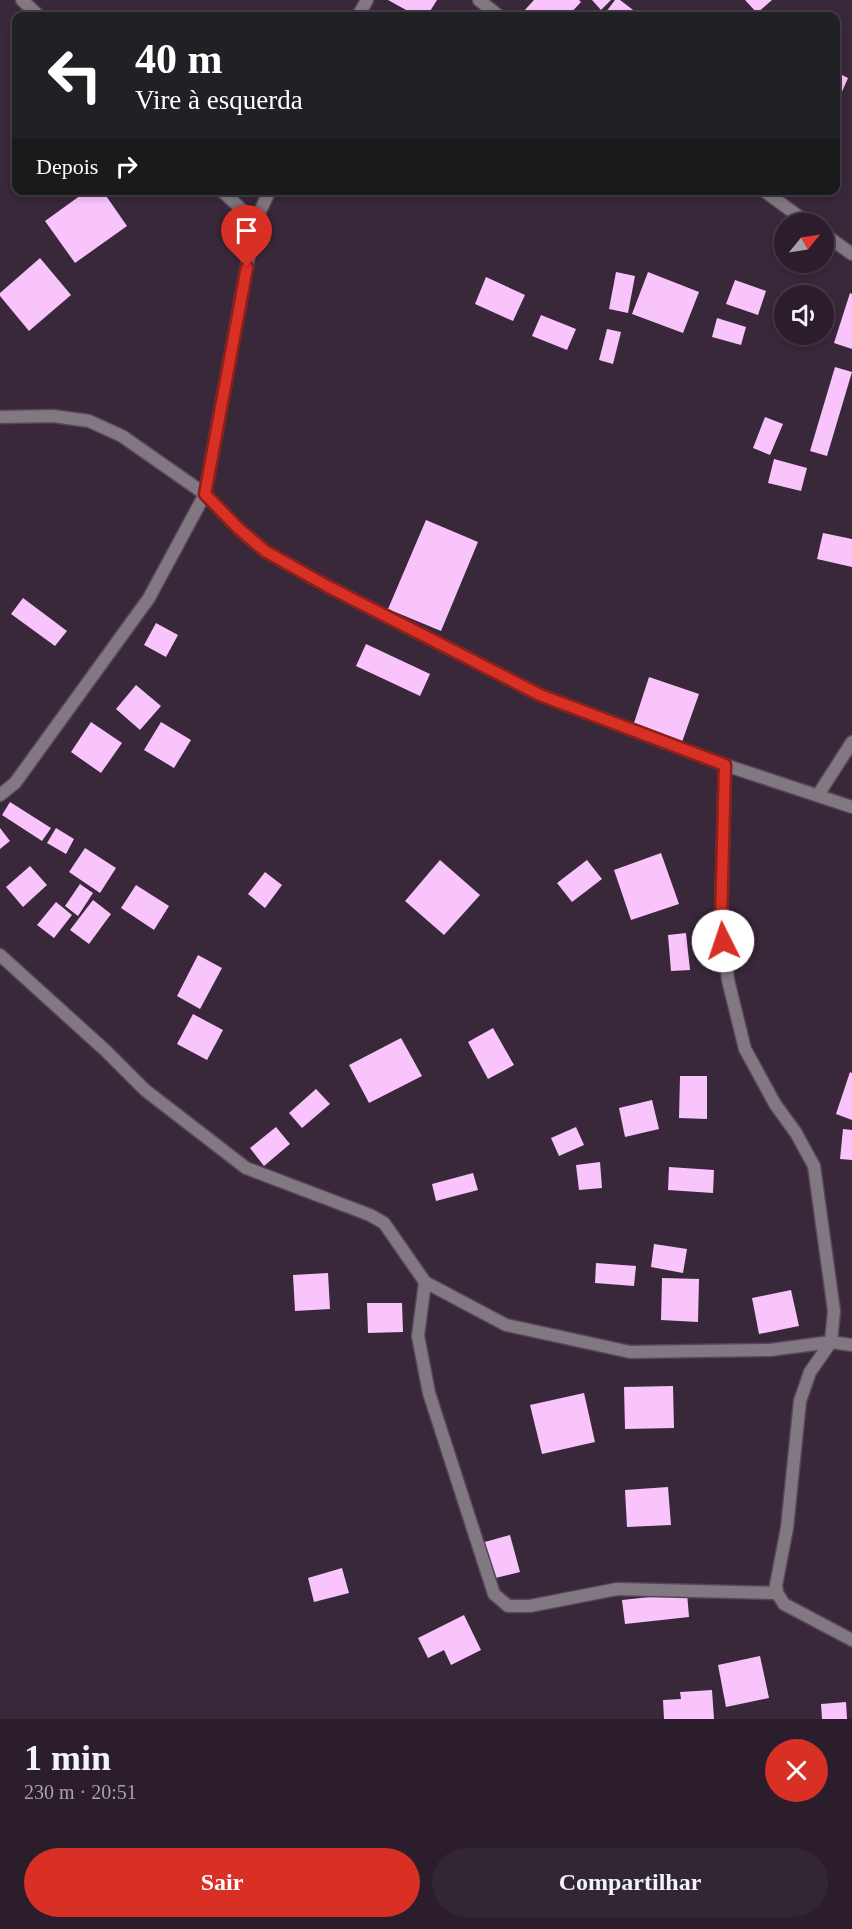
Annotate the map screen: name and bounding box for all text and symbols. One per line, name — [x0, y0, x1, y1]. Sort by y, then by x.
icon: left — [36, 36, 114, 114]
text: 40 m — [135, 36, 223, 82]
text: Vire à esquerda — [135, 85, 303, 115]
icon: right — [110, 150, 143, 183]
text: Depois — [36, 154, 98, 179]
pin — [221, 205, 272, 267]
north arrow — [774, 213, 834, 273]
map controls — [774, 213, 834, 345]
icon: arrive — [230, 214, 263, 247]
button: sound — [774, 285, 834, 345]
position arrow — [691, 909, 755, 973]
text: 1 min — [24, 1738, 111, 1778]
button: close — [765, 1739, 828, 1802]
text: 230 m · 20:51 — [24, 1781, 137, 1803]
button: Sair — [24, 1848, 420, 1917]
button: Compartilhar — [432, 1848, 828, 1917]

